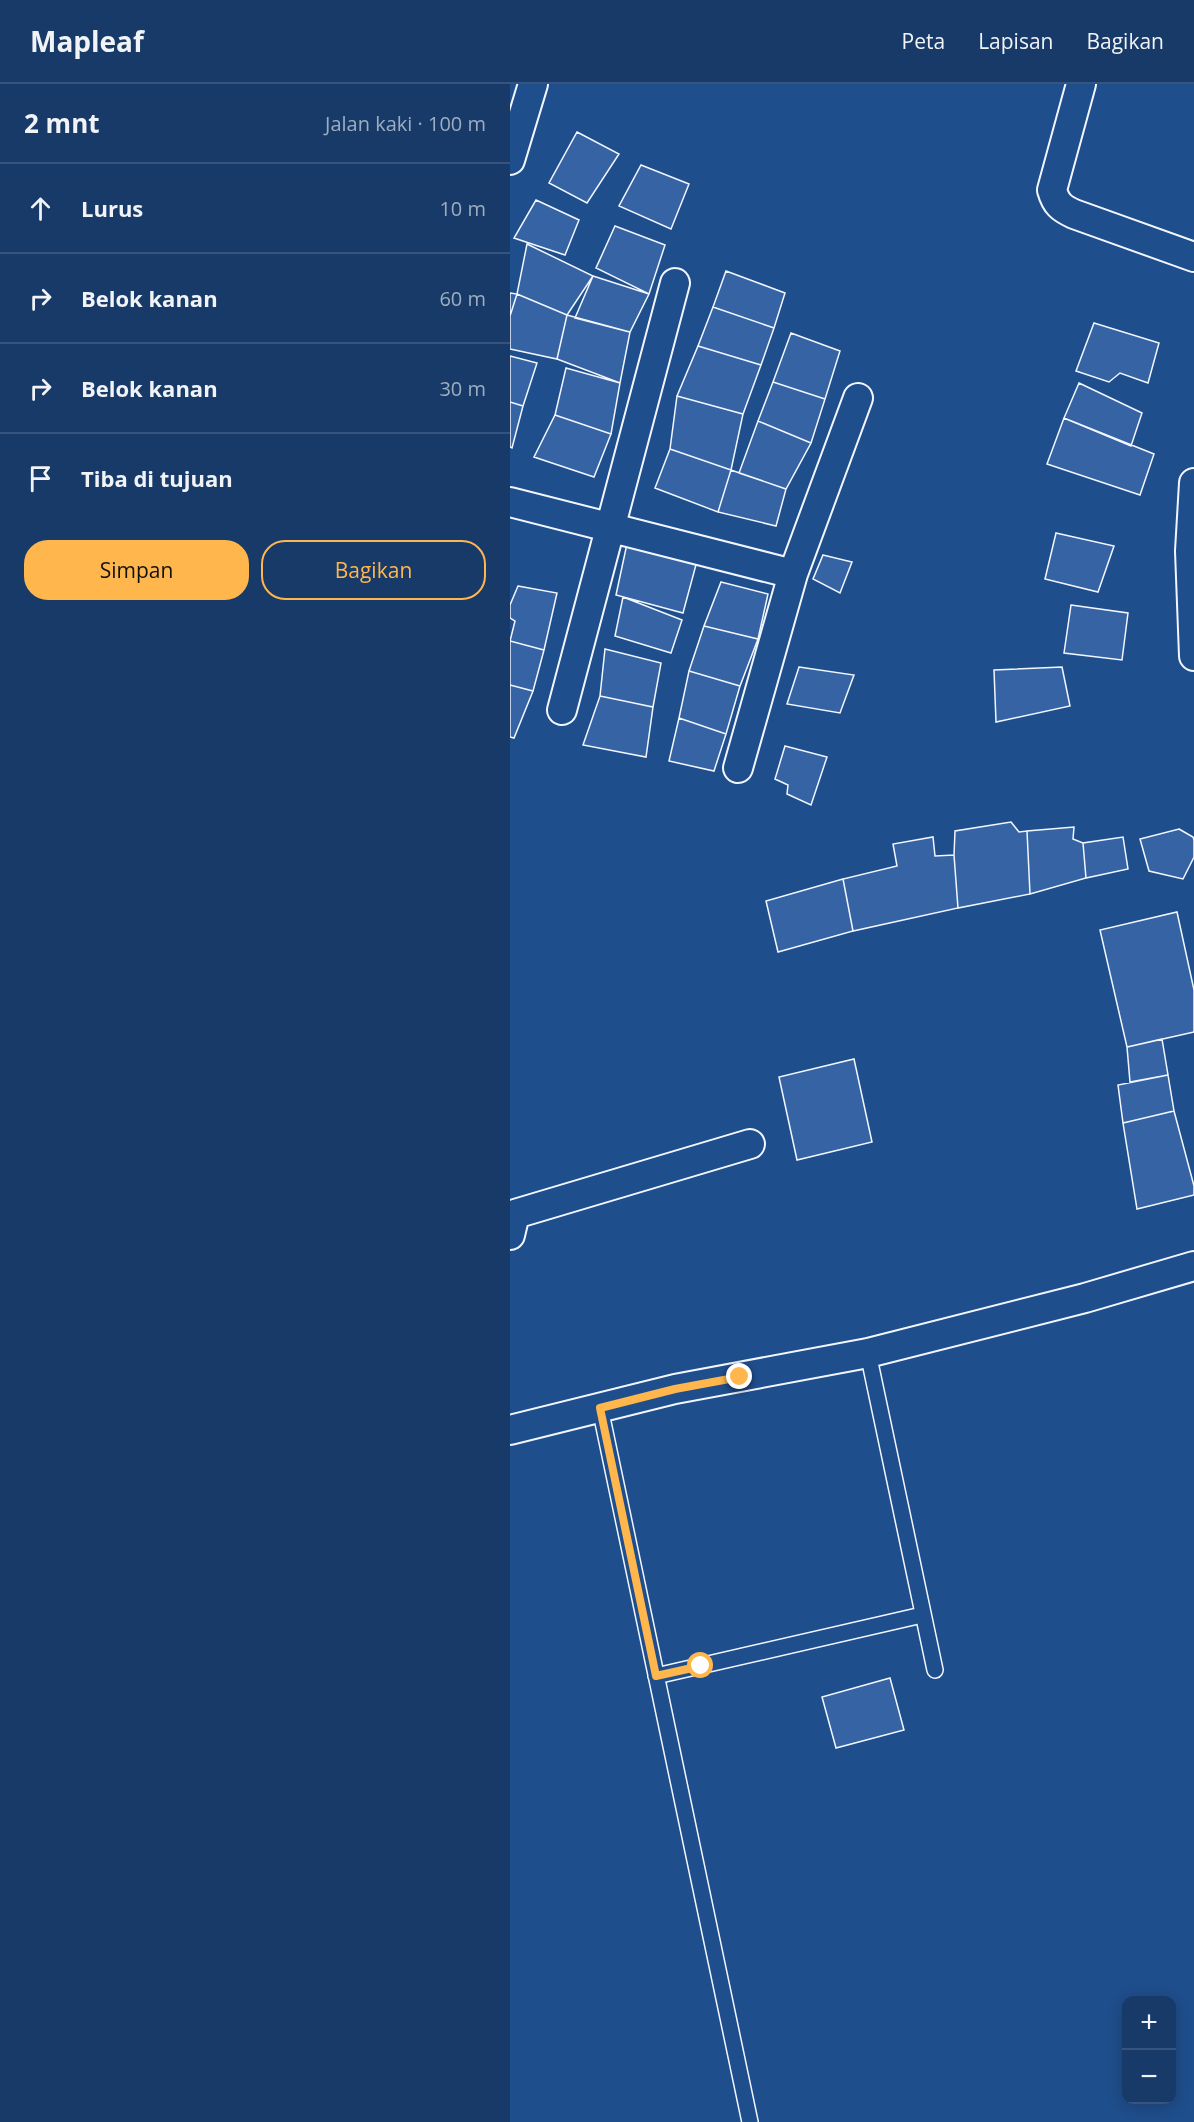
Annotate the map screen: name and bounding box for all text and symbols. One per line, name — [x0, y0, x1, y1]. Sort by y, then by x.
text: Mapleaf — [30, 22, 144, 60]
text: Peta — [902, 27, 945, 55]
text: Lapisan — [978, 27, 1053, 55]
text: Bagikan — [1086, 27, 1164, 55]
text: 2 mnt — [24, 105, 100, 141]
text: Jalan kaki · 100 m — [325, 110, 486, 137]
icon: ahead — [24, 192, 57, 225]
text: Lurus — [81, 193, 143, 223]
text: 10 m — [439, 195, 486, 222]
icon: right — [24, 282, 57, 315]
text: Belok kanan — [81, 283, 218, 313]
text: 60 m — [439, 285, 486, 312]
icon: right — [24, 372, 57, 405]
text: Belok kanan — [81, 373, 218, 403]
text: 30 m — [439, 375, 486, 402]
icon: arrive — [24, 462, 57, 495]
text: Tiba di tujuan — [81, 463, 233, 493]
button: Simpan — [24, 540, 249, 600]
button: Bagikan — [261, 540, 486, 600]
route end — [726, 1363, 752, 1389]
route start — [687, 1652, 713, 1678]
map controls — [1122, 1996, 1176, 2104]
button: + — [1122, 1996, 1176, 2050]
button: − — [1122, 2050, 1176, 2104]

